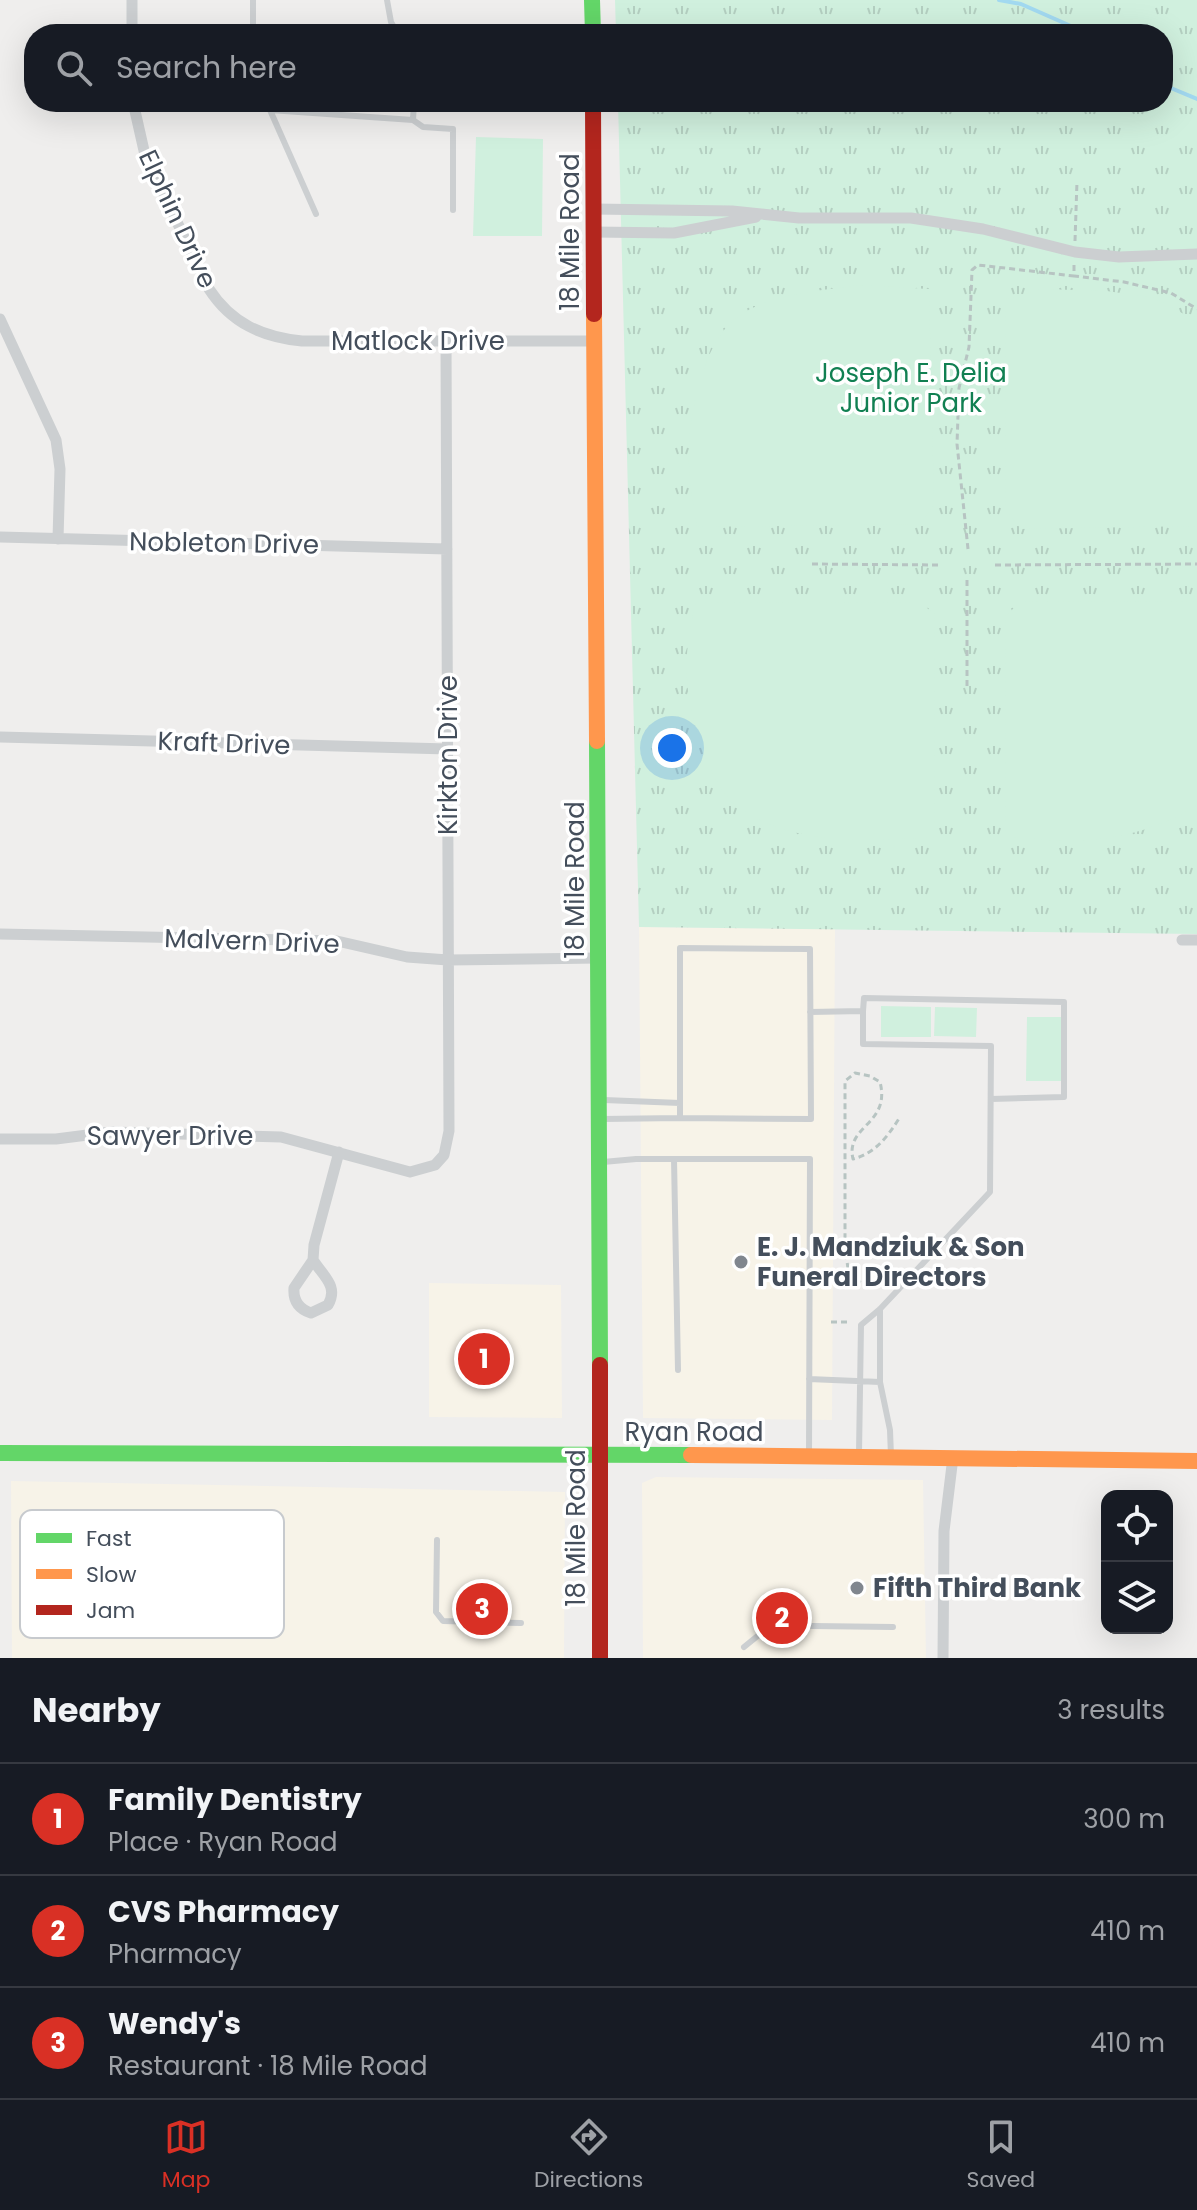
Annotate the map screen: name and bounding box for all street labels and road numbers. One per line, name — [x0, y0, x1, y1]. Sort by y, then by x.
street label: Elphin Drive — [130, 144, 226, 294]
street label: 18 Mile Road — [552, 153, 588, 311]
street label: Matlock Drive — [331, 323, 505, 359]
street label: Nobleton Drive — [129, 523, 319, 563]
street label: Kirkton Drive — [430, 675, 466, 835]
street label: Kraft Drive — [157, 723, 291, 763]
street label: 18 Mile Road — [557, 801, 593, 959]
street label: Malvern Drive — [164, 920, 340, 962]
street label: Sawyer Drive — [87, 1118, 253, 1154]
street label: Ryan Road — [624, 1414, 764, 1450]
street label: 18 Mile Road — [558, 1449, 594, 1607]

